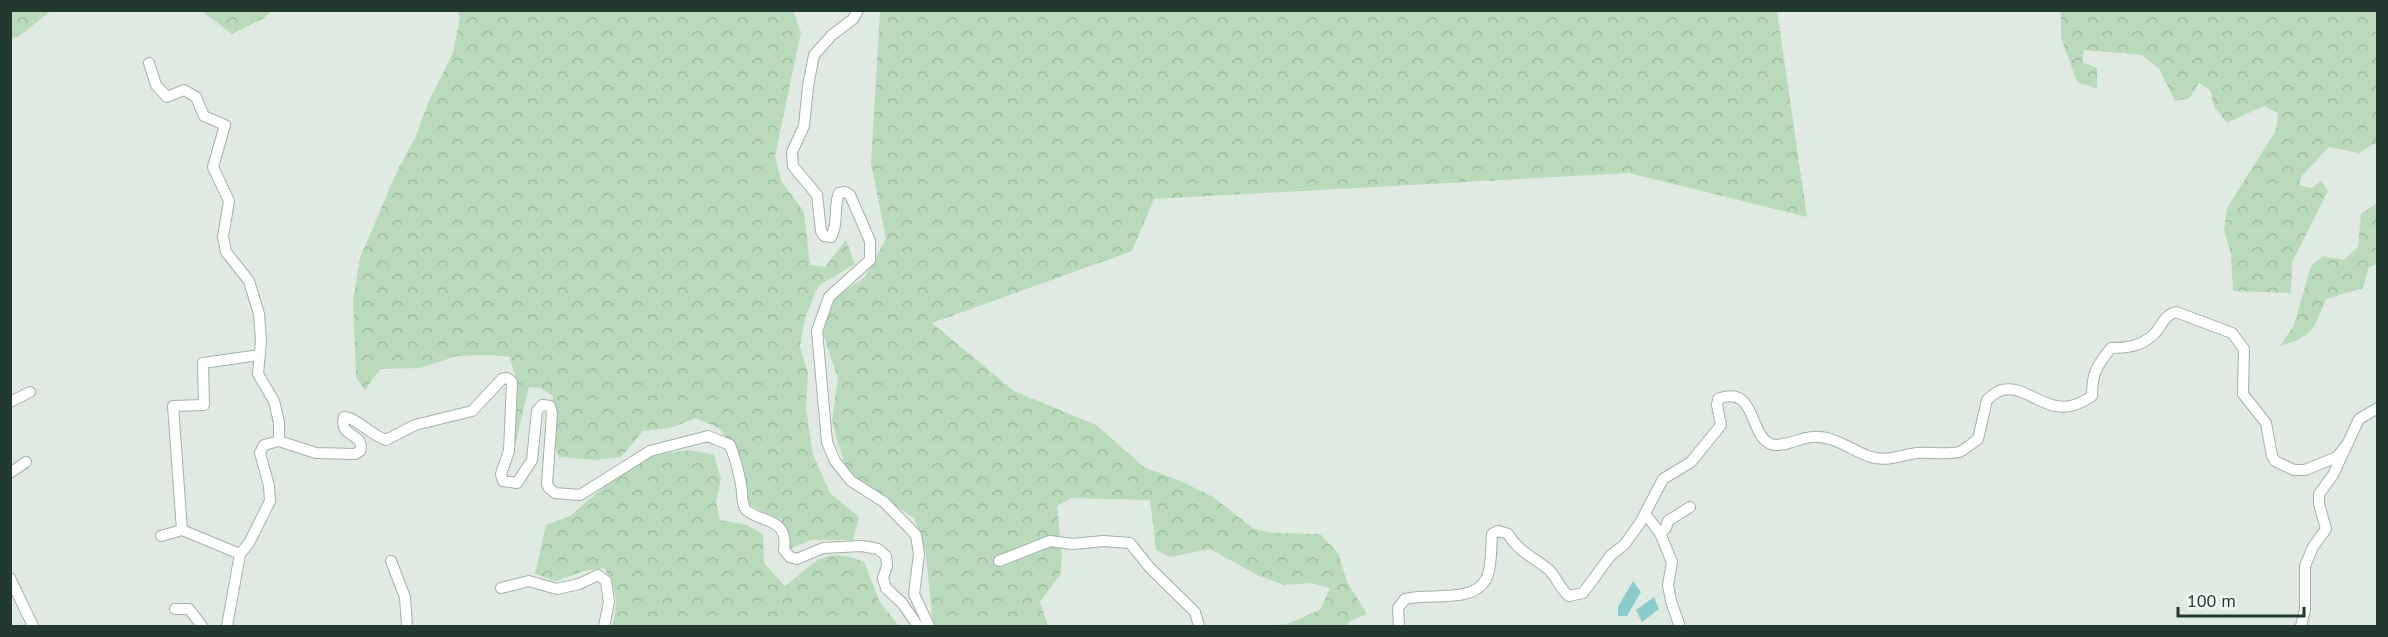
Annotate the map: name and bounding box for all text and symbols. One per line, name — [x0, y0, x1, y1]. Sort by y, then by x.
scale bar — [2178, 580, 2304, 618]
text: 100 m — [2187, 589, 2236, 612]

